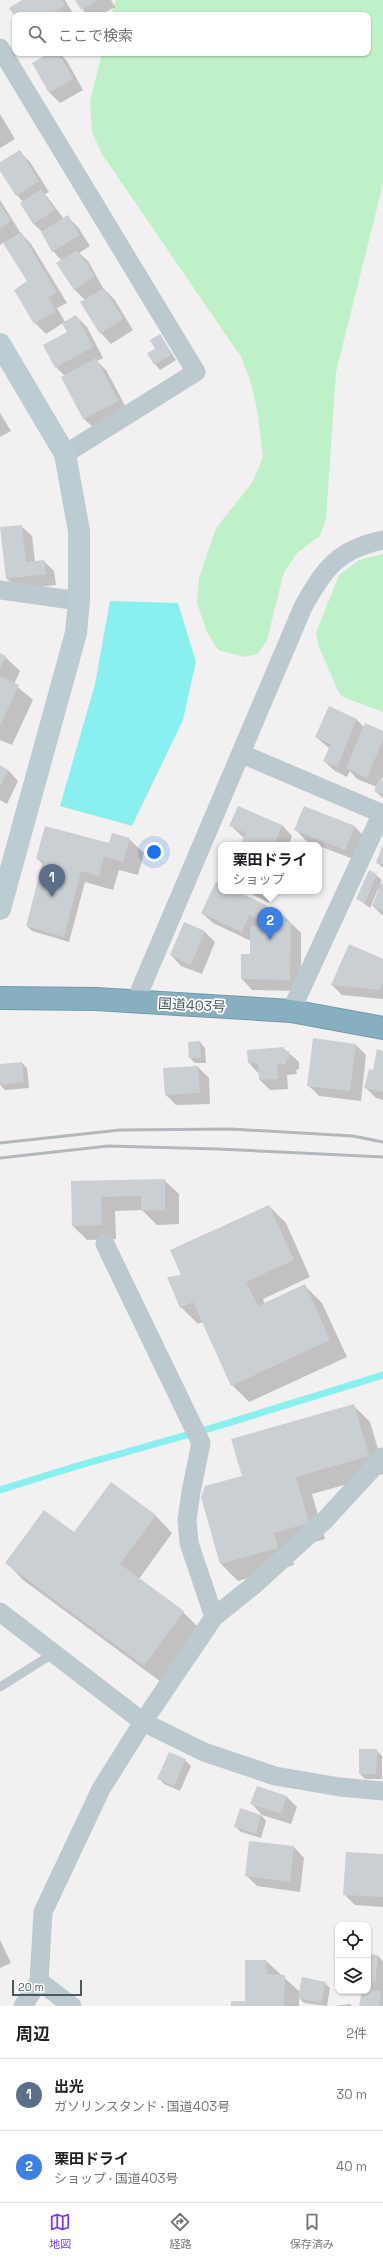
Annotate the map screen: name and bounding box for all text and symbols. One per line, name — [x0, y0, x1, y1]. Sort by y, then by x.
search box — [12, 12, 371, 56]
icon: search — [26, 23, 48, 45]
text: ここで検索 — [58, 26, 133, 45]
your location — [144, 842, 164, 862]
popup — [218, 842, 322, 894]
text: 栗田ドライ — [232, 850, 308, 869]
pin: 1 — [39, 864, 65, 897]
text: ショップ — [232, 871, 285, 888]
pin: 2 — [257, 907, 283, 940]
street label: 国道403号 — [157, 994, 227, 1016]
map controls — [335, 1922, 371, 1994]
button: locate — [335, 1922, 371, 1958]
button: layers — [335, 1958, 371, 1994]
scale bar — [12, 1978, 82, 1997]
text: 20 m — [18, 1980, 44, 1994]
text: 周辺 — [16, 2023, 50, 2045]
text: 2件 — [346, 2025, 367, 2042]
text: 出光 — [54, 2077, 84, 2096]
text: 1 — [26, 2086, 32, 2103]
text: 30 m — [336, 2086, 367, 2103]
text: ガソリンスタンド · 国道403号 — [54, 2098, 230, 2115]
text: 栗田ドライ — [54, 2149, 129, 2168]
text: 2 — [25, 2158, 33, 2175]
text: 40 m — [336, 2158, 367, 2175]
text: ショップ · 国道403号 — [54, 2170, 178, 2187]
tab: 地図 — [49, 2211, 71, 2251]
tab: 経路 — [169, 2211, 191, 2251]
tab: 保存済み — [290, 2211, 334, 2251]

